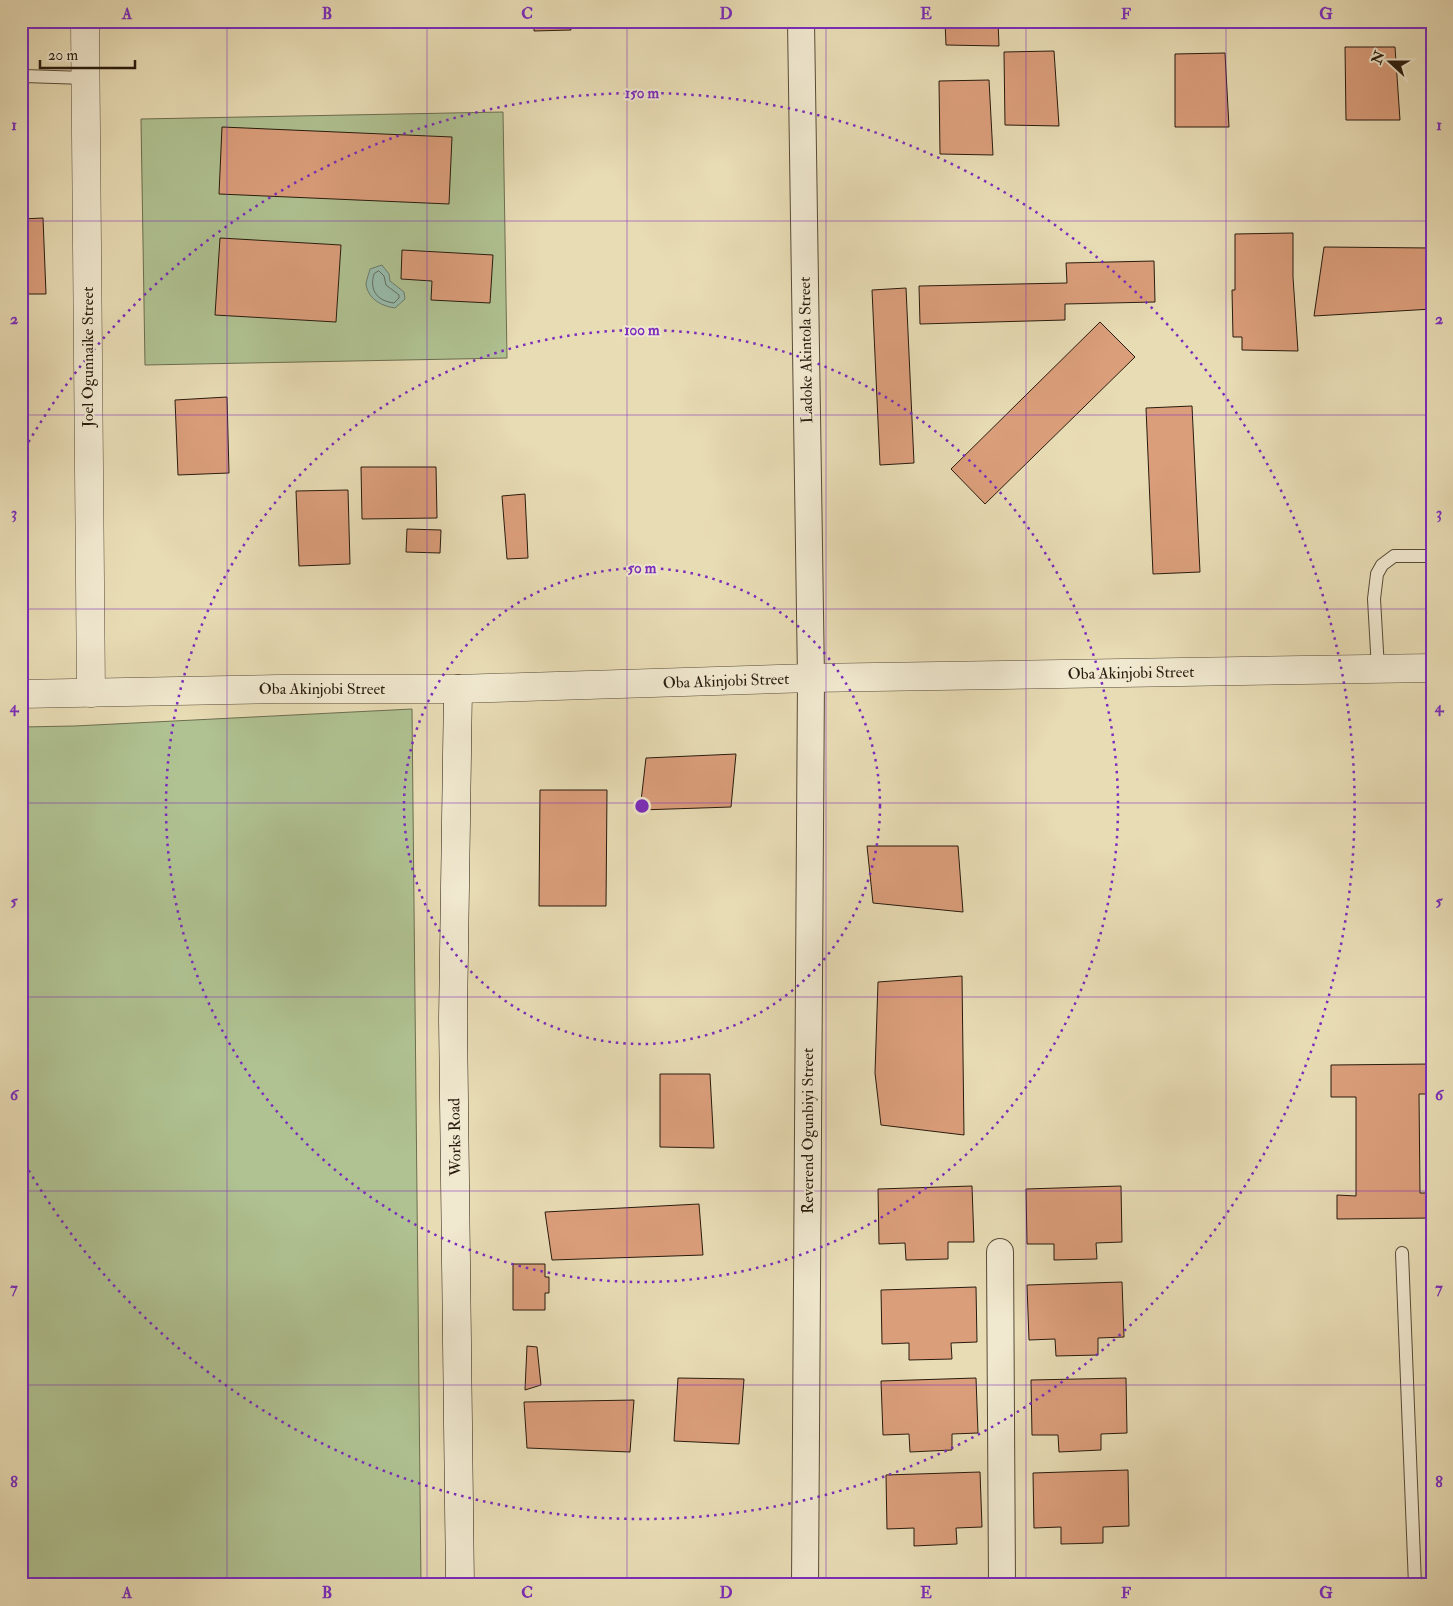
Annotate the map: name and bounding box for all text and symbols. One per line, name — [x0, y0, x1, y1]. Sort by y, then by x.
text: A — [121, 4, 133, 24]
text: B — [322, 4, 332, 24]
text: C — [521, 4, 533, 24]
text: D — [719, 4, 733, 24]
text: E — [920, 4, 932, 24]
text: F — [1121, 4, 1131, 24]
text: G — [1319, 4, 1333, 24]
scale bar — [40, 38, 135, 70]
north arrow — [1366, 38, 1416, 88]
text: 20 m — [48, 46, 78, 65]
text: N — [1368, 48, 1389, 67]
text: 150 m — [625, 84, 659, 103]
text: 1 — [11, 115, 17, 135]
text: 1 — [1436, 115, 1442, 135]
street label: Ladoke Akintola Street — [795, 276, 817, 424]
street label: Joel Ogunnaike Street — [78, 287, 99, 428]
text: 2 — [10, 309, 18, 329]
text: 2 — [1435, 309, 1443, 329]
text: 100 m — [624, 321, 660, 340]
text: 3 — [11, 503, 17, 523]
text: 3 — [1436, 503, 1442, 523]
text: 50 m — [628, 559, 657, 578]
street label: Oba Akinjobi Street — [1068, 662, 1194, 684]
street label: Oba Akinjobi Street — [662, 669, 790, 693]
street label: Oba Akinjobi Street — [259, 679, 385, 699]
text: 4 — [9, 697, 20, 717]
text: 4 — [1434, 697, 1445, 717]
centre of rings — [633, 797, 651, 815]
text: 5 — [10, 891, 18, 911]
text: 5 — [1435, 891, 1443, 911]
street label: Reverend Ogunbiyi Street — [798, 1048, 818, 1214]
text: 6 — [10, 1085, 20, 1105]
text: 6 — [1435, 1085, 1445, 1105]
street label: Works Road — [444, 1098, 466, 1177]
text: 7 — [10, 1278, 18, 1298]
text: 7 — [1435, 1278, 1443, 1298]
text: 8 — [10, 1472, 18, 1492]
text: 8 — [1435, 1472, 1443, 1492]
text: A — [121, 1583, 133, 1603]
text: B — [322, 1583, 332, 1603]
text: C — [521, 1583, 533, 1603]
text: D — [719, 1583, 733, 1603]
text: E — [920, 1583, 932, 1603]
text: F — [1121, 1583, 1131, 1603]
text: G — [1319, 1583, 1333, 1603]

